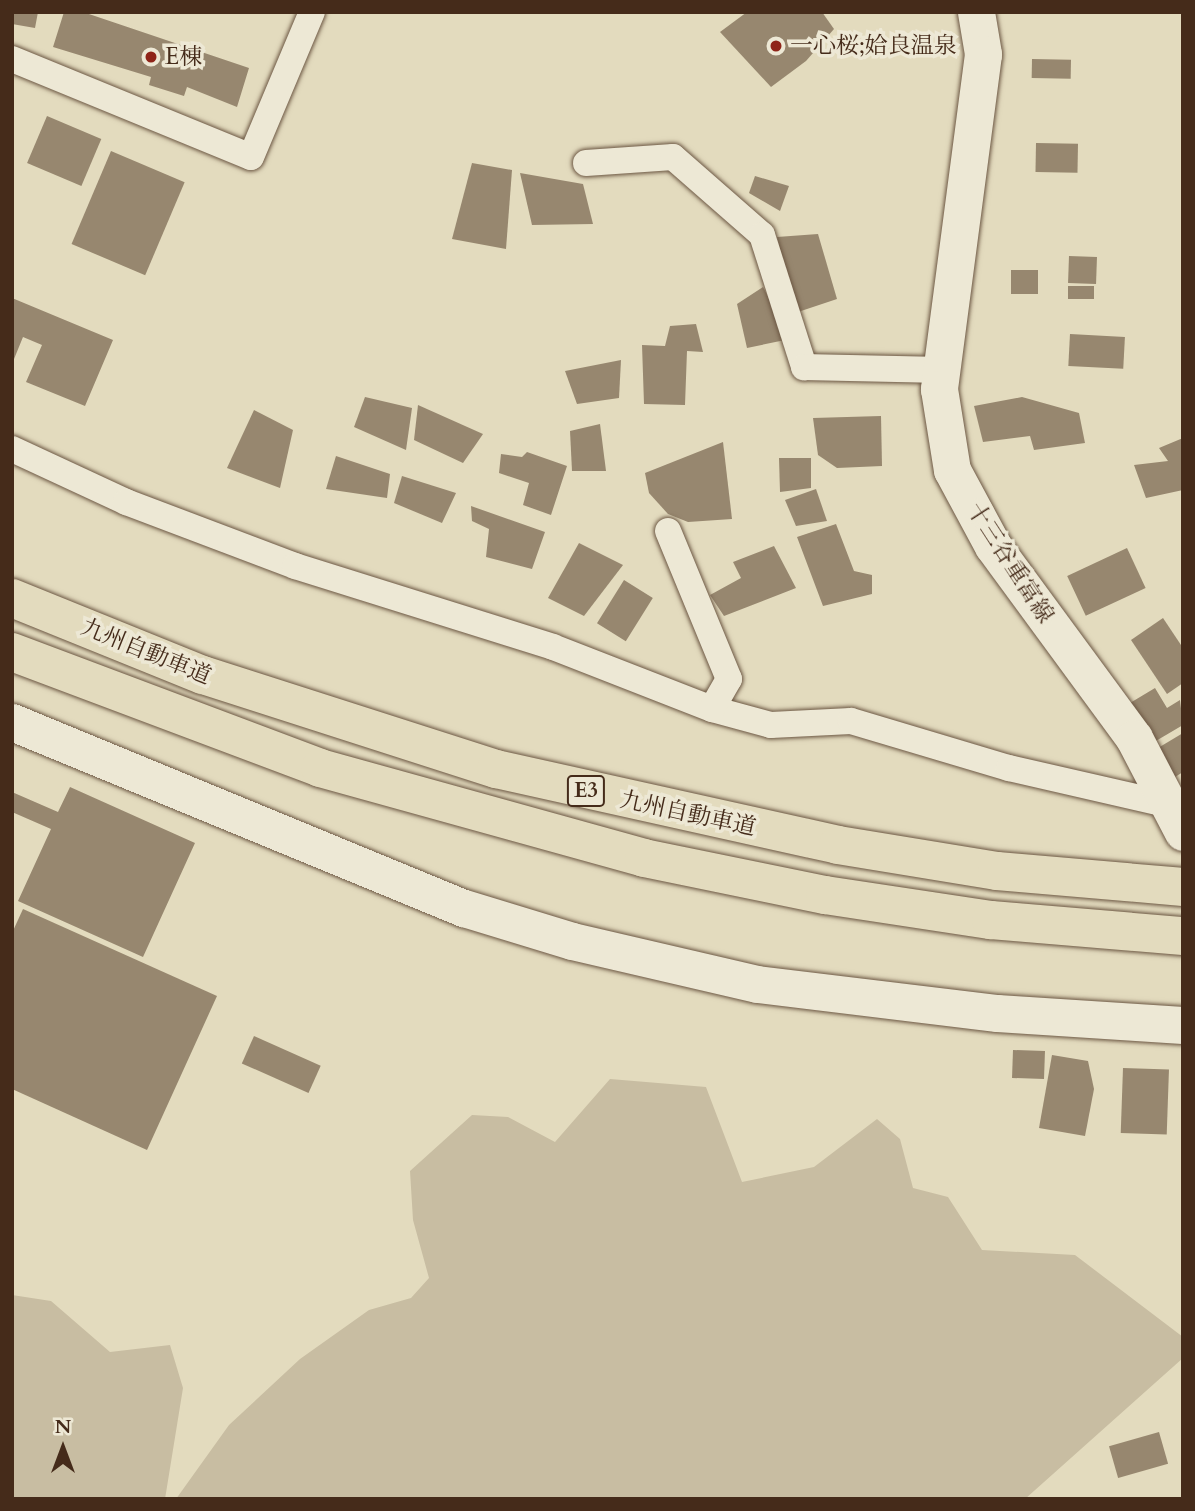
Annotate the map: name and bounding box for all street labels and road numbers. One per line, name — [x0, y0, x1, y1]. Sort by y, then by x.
street label: 十三谷重富線 — [961, 498, 1059, 628]
street label: 九州自動車道 — [77, 613, 215, 691]
road number: E3 — [567, 774, 605, 808]
street label: 九州自動車道 — [618, 786, 758, 842]

